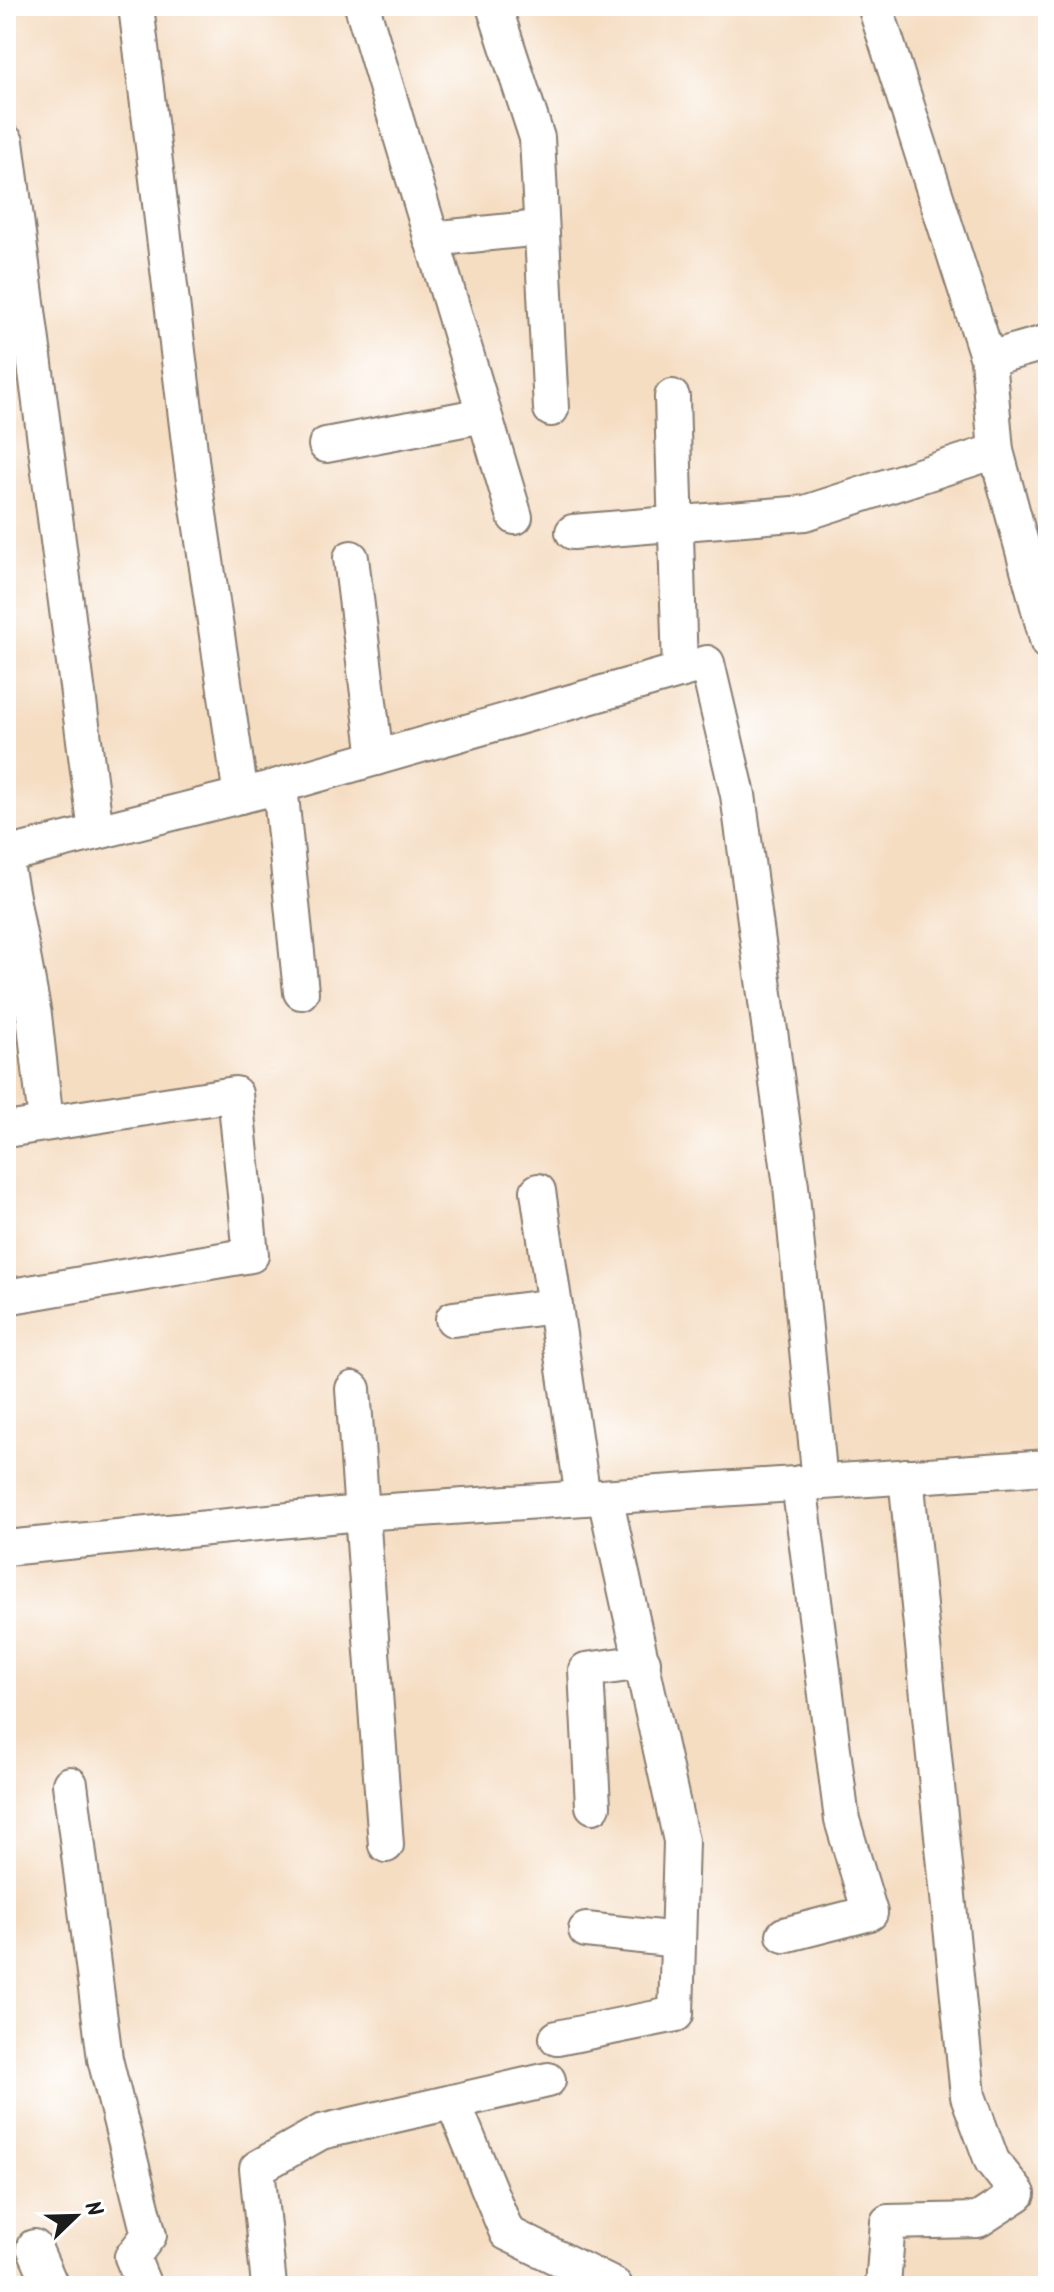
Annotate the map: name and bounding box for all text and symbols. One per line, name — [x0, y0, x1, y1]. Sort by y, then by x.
north arrow — [36, 2176, 116, 2256]
text: N — [73, 2196, 111, 2222]

